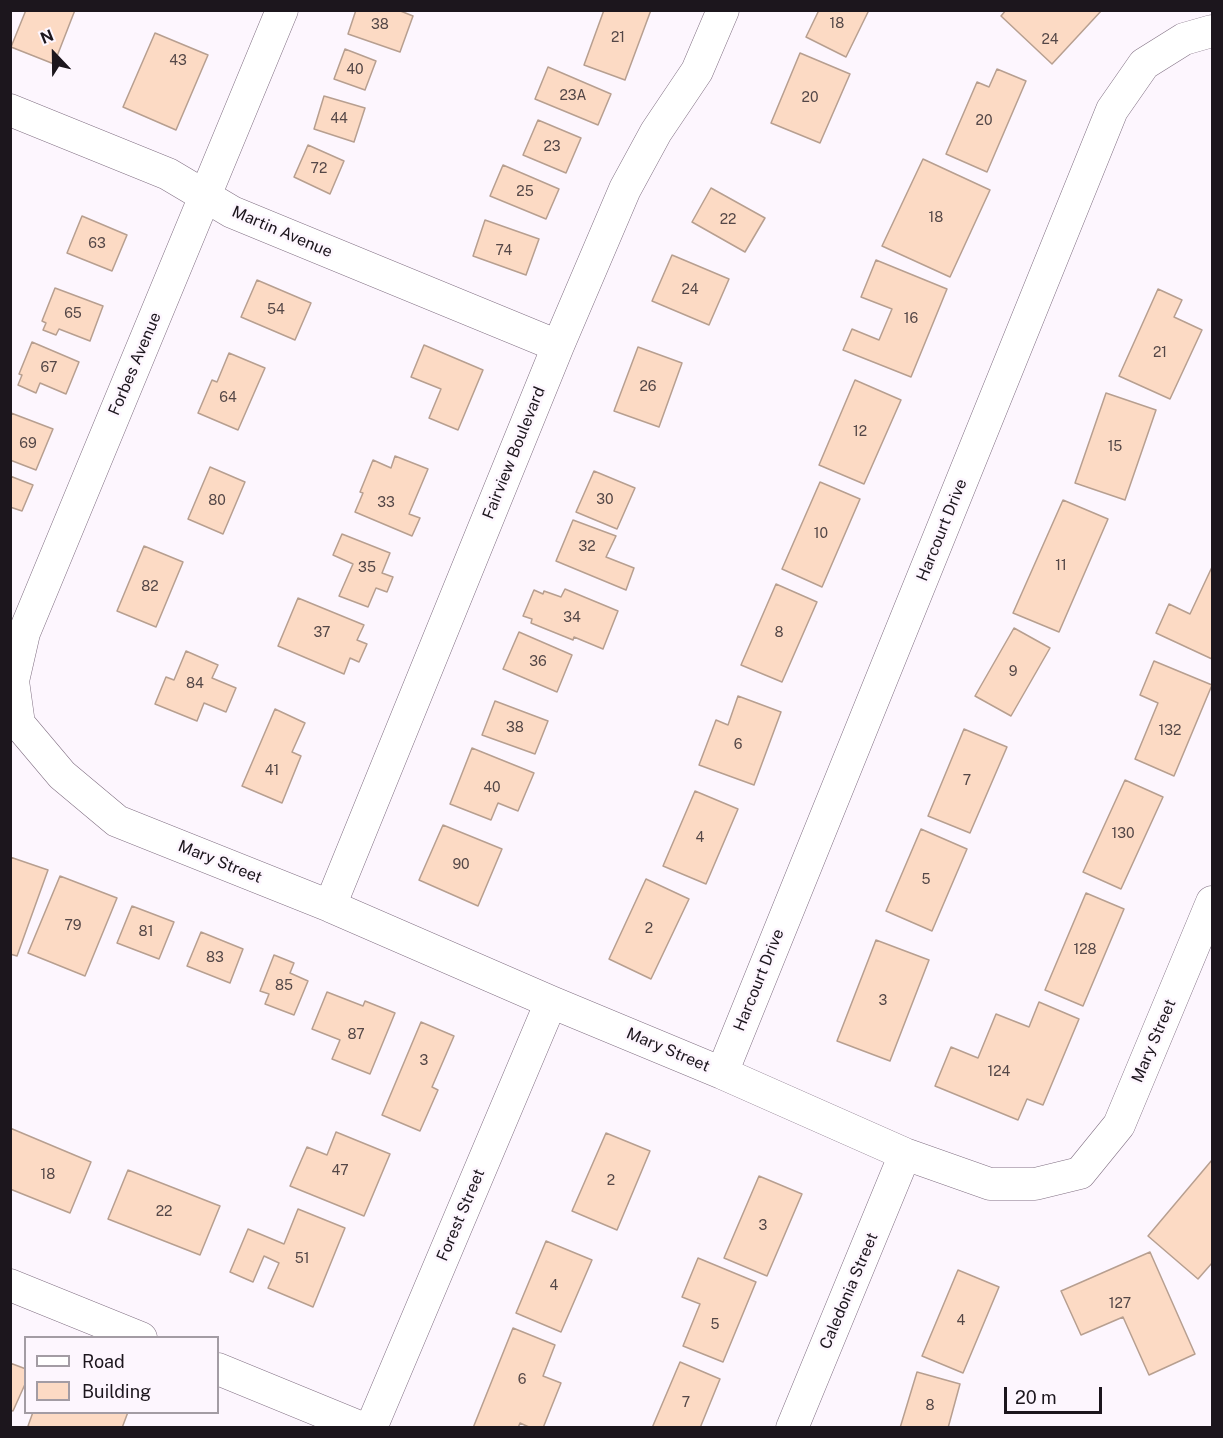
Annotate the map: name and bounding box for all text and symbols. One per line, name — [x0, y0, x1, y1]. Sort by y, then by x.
house number: 18 — [830, 16, 844, 32]
house number: 38 — [371, 17, 389, 33]
north arrow — [24, 24, 84, 84]
text: N — [38, 26, 56, 48]
house number: 21 — [611, 30, 625, 46]
house number: 24 — [1041, 32, 1059, 48]
house number: 43 — [169, 53, 187, 69]
house number: 40 — [346, 62, 364, 78]
house number: 23A — [559, 88, 587, 104]
house number: 20 — [802, 90, 818, 106]
house number: 44 — [330, 111, 348, 127]
house number: 20 — [976, 113, 992, 129]
house number: 23 — [543, 139, 561, 155]
house number: 72 — [311, 161, 327, 177]
house number: 25 — [516, 184, 534, 200]
street label: Martin Avenue — [229, 202, 335, 262]
house number: 18 — [929, 210, 943, 226]
house number: 22 — [720, 212, 736, 228]
house number: 63 — [88, 236, 106, 252]
house number: 74 — [496, 243, 512, 259]
house number: 24 — [681, 282, 699, 298]
house number: 54 — [267, 302, 285, 318]
house number: 65 — [64, 306, 82, 322]
street label: Forbes Avenue — [105, 310, 165, 418]
house number: 16 — [904, 311, 918, 327]
house number: 21 — [1153, 345, 1167, 361]
house number: 67 — [41, 360, 57, 376]
house number: 26 — [639, 379, 657, 395]
street label: Fairview Boulevard — [479, 384, 549, 522]
house number: 64 — [219, 390, 237, 406]
house number: 12 — [853, 424, 867, 440]
house number: 69 — [19, 436, 37, 452]
house number: 15 — [1108, 439, 1122, 455]
street label: Harcourt Drive — [913, 476, 971, 584]
house number: 30 — [596, 492, 614, 508]
house number: 80 — [208, 493, 226, 509]
house number: 33 — [377, 495, 395, 511]
house number: 10 — [814, 526, 828, 542]
house number: 32 — [578, 539, 596, 555]
house number: 11 — [1055, 558, 1067, 574]
house number: 35 — [358, 560, 376, 576]
house number: 82 — [141, 579, 159, 595]
house number: 34 — [563, 610, 581, 626]
house number: 37 — [314, 625, 330, 641]
house number: 8 — [774, 625, 784, 641]
house number: 36 — [529, 654, 547, 670]
house number: 9 — [1009, 664, 1017, 680]
house number: 84 — [186, 676, 204, 692]
house number: 38 — [506, 720, 524, 736]
house number: 132 — [1159, 723, 1181, 739]
house number: 6 — [734, 737, 742, 753]
house number: 41 — [265, 763, 279, 779]
house number: 7 — [963, 773, 971, 789]
house number: 40 — [483, 780, 501, 796]
house number: 130 — [1112, 826, 1134, 842]
house number: 4 — [696, 830, 704, 846]
street label: Mary Street — [175, 837, 265, 887]
house number: 90 — [452, 857, 470, 873]
house number: 5 — [922, 872, 930, 888]
house number: 79 — [65, 918, 81, 934]
house number: 2 — [645, 921, 653, 937]
house number: 81 — [139, 924, 153, 940]
street label: Harcourt Drive — [730, 926, 788, 1034]
house number: 128 — [1073, 942, 1097, 958]
house number: 83 — [206, 950, 224, 966]
house number: 85 — [275, 978, 293, 994]
house number: 3 — [879, 993, 887, 1009]
street label: Mary Street — [1128, 996, 1180, 1086]
street label: Mary Street — [623, 1024, 713, 1076]
house number: 87 — [347, 1027, 365, 1043]
house number: 3 — [420, 1053, 428, 1069]
house number: 124 — [988, 1064, 1010, 1080]
house number: 47 — [331, 1163, 349, 1179]
street label: Forest Street — [433, 1166, 489, 1264]
house number: 18 — [41, 1167, 55, 1183]
house number: 2 — [607, 1173, 615, 1189]
house number: 22 — [156, 1204, 172, 1220]
house number: 3 — [759, 1218, 767, 1234]
street label: Caledonia Street — [816, 1230, 882, 1352]
house number: 51 — [295, 1251, 309, 1267]
house number: 4 — [550, 1278, 558, 1294]
house number: 127 — [1109, 1296, 1131, 1312]
house number: 4 — [957, 1313, 965, 1329]
house number: 5 — [711, 1317, 719, 1333]
legend — [24, 1336, 219, 1414]
text: Road — [82, 1351, 125, 1372]
house number: 6 — [518, 1372, 526, 1388]
scale bar — [1007, 1375, 1104, 1413]
text: Building — [82, 1381, 151, 1402]
text: 20 m — [1015, 1387, 1057, 1408]
house number: 7 — [682, 1395, 690, 1411]
house number: 8 — [925, 1398, 935, 1414]

